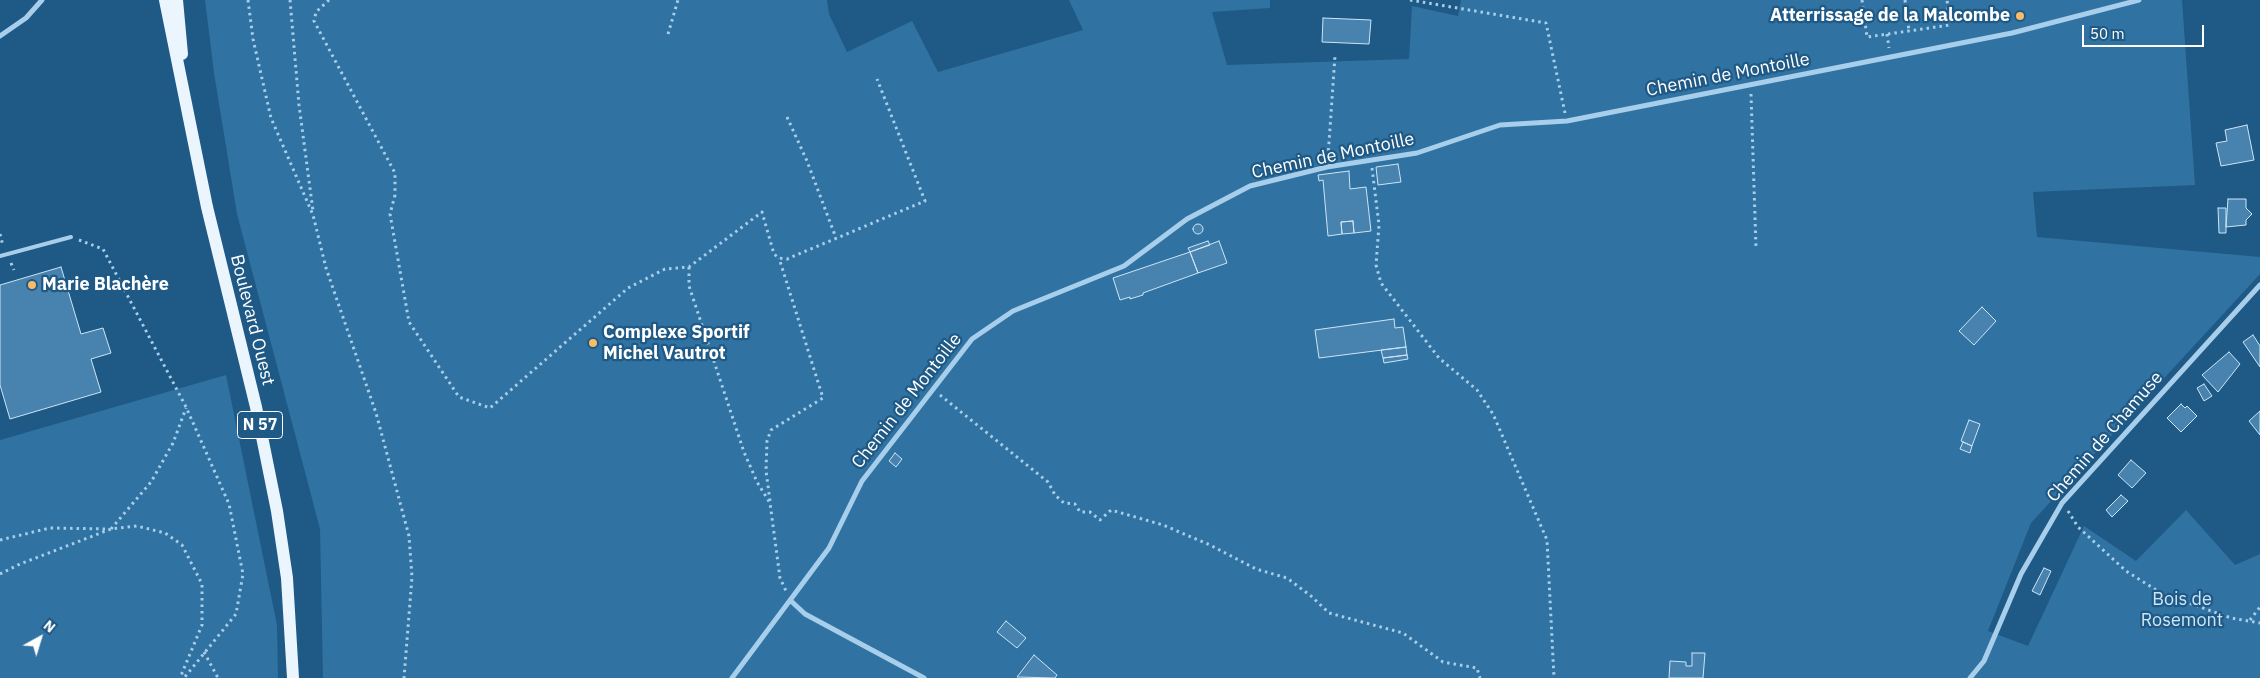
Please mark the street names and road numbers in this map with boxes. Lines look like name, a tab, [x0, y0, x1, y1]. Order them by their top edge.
street label: Chemin de Montoille	[1645, 49, 1811, 101]
street label: Chemin de Montoille	[1250, 128, 1416, 184]
street label: Boulevard Ouest	[225, 252, 279, 388]
street label: Chemin de Montoille	[847, 329, 967, 473]
street label: Chemin de Chamuse	[2042, 367, 2168, 507]
road number: N 57	[238, 412, 282, 438]

